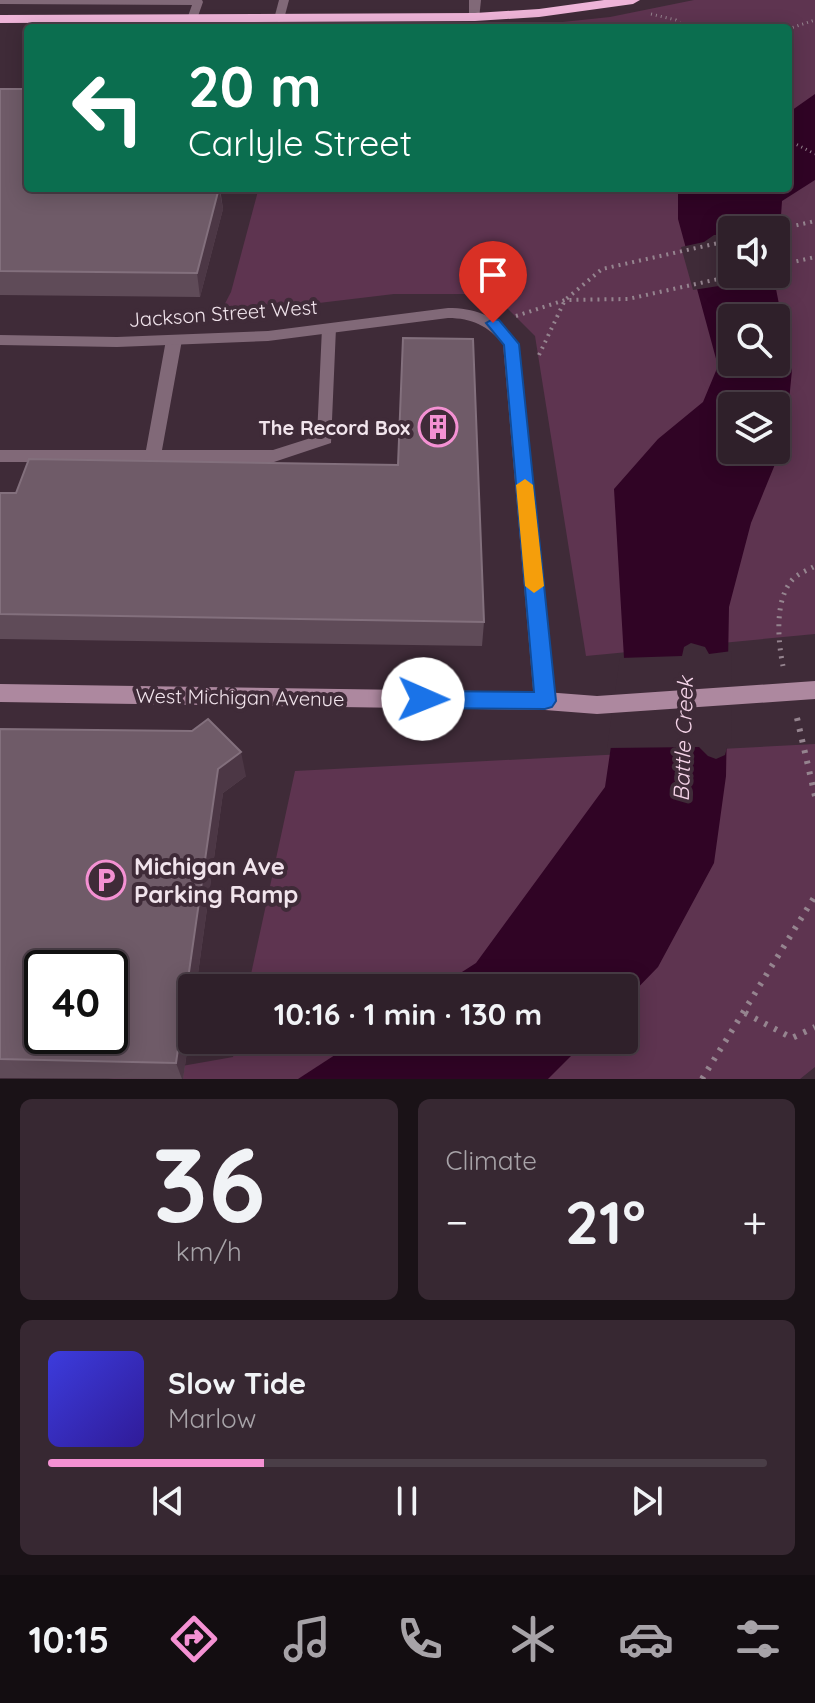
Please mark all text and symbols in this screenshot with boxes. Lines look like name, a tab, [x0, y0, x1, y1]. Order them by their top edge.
text: 20 m	[188, 51, 322, 121]
icon: left	[56, 56, 160, 160]
text: Carlyle Street	[188, 120, 412, 165]
map controls	[718, 216, 790, 464]
button: sound	[718, 216, 790, 288]
pin	[459, 241, 527, 323]
icon: arrive	[471, 253, 515, 297]
street label: Jackson Street West	[128, 294, 319, 332]
button: search	[718, 304, 790, 376]
button: layers	[718, 392, 790, 464]
building icon: The Record Box	[417, 406, 459, 448]
place label: The Record Box	[258, 415, 410, 440]
position arrow	[381, 657, 465, 741]
water label: Battle Creek	[667, 674, 699, 802]
street label: West Michigan Avenue	[135, 683, 345, 711]
place label: Michigan Ave Parking Ramp	[134, 851, 298, 909]
parking icon: Michigan Ave Parking Ramp	[85, 859, 127, 901]
speed limit sign: 40	[24, 950, 128, 1054]
text: 10:16 · 1 min · 130 m	[274, 995, 542, 1033]
text: 36	[152, 1118, 265, 1248]
text: Climate	[446, 1144, 537, 1177]
text: 21°	[565, 1184, 646, 1259]
text: −	[446, 1194, 468, 1249]
text: +	[742, 1194, 767, 1249]
text: km/h	[176, 1235, 242, 1268]
text: Slow Tide	[168, 1364, 306, 1402]
text: Marlow	[168, 1402, 256, 1435]
icon: previous	[146, 1479, 190, 1523]
icon: pause	[385, 1479, 429, 1523]
icon: next	[625, 1479, 669, 1523]
icon: directions	[166, 1611, 222, 1667]
icon: music	[279, 1611, 335, 1667]
icon: phone	[392, 1611, 448, 1667]
icon: climate	[505, 1611, 561, 1667]
icon: car	[618, 1611, 674, 1667]
icon: filters	[730, 1611, 786, 1667]
text: 10:15	[28, 1617, 109, 1662]

